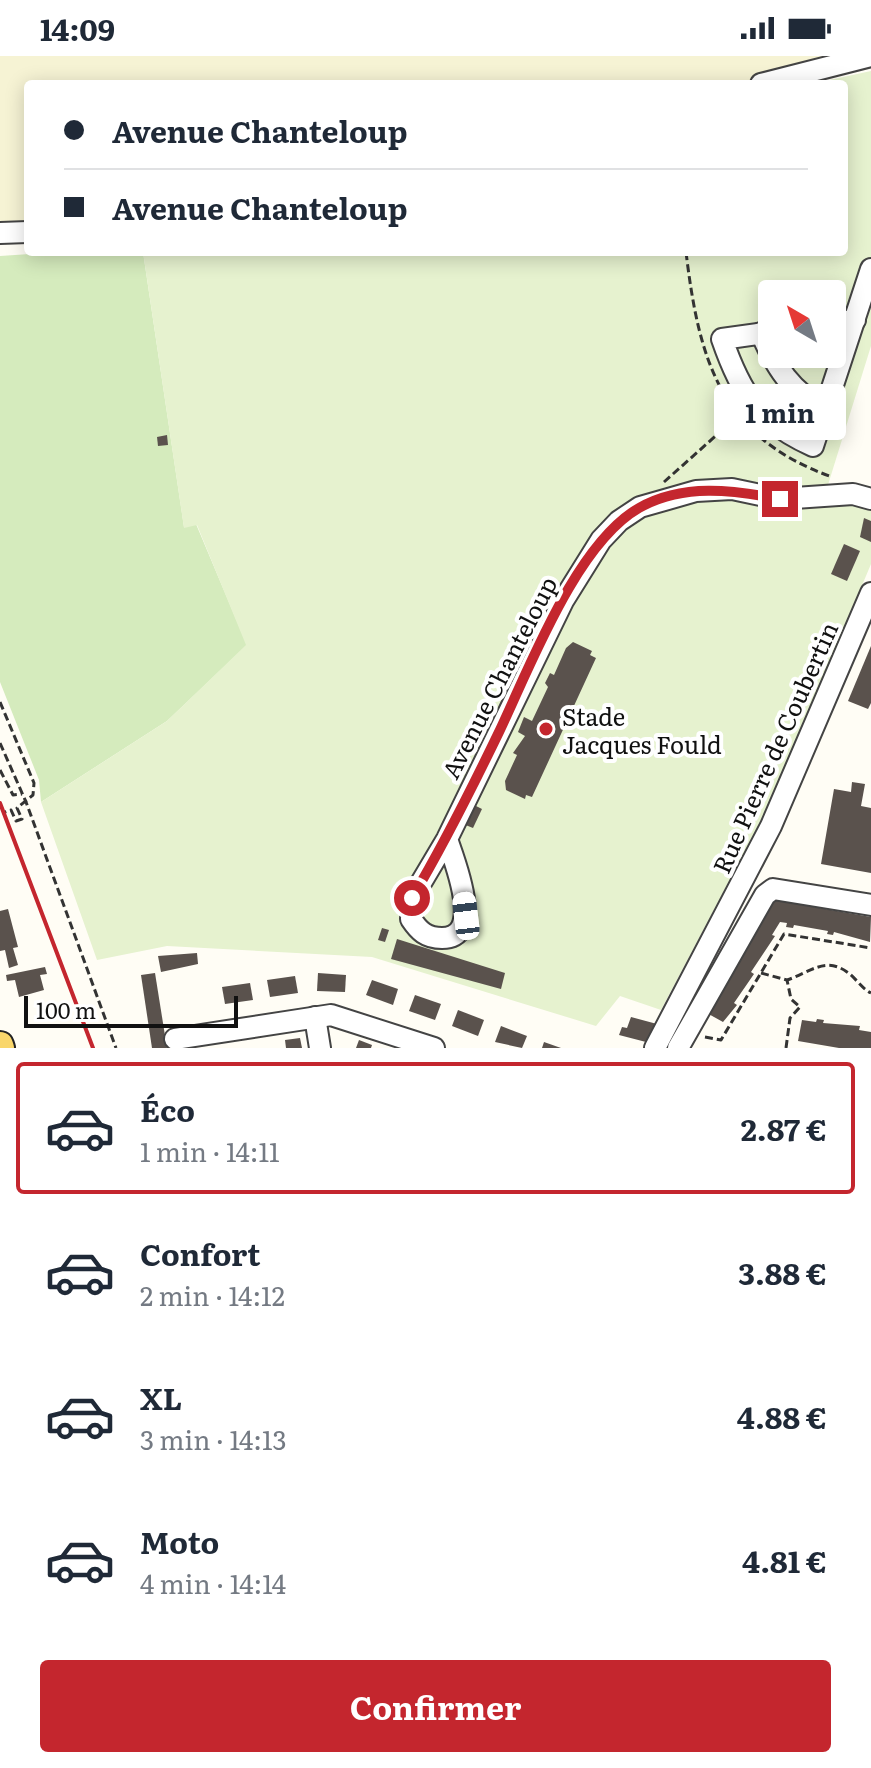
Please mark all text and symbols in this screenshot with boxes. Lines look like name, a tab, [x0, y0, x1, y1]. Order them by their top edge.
text: 14:09	[40, 6, 115, 50]
text: Avenue Chanteloup	[112, 108, 408, 152]
text: Avenue Chanteloup	[112, 185, 408, 229]
north arrow	[758, 280, 846, 368]
map controls	[758, 280, 846, 368]
callout: 1 min	[714, 383, 846, 439]
text: 1 min	[745, 392, 815, 431]
route end	[762, 481, 798, 517]
street label: Avenue Chanteloup	[432, 570, 564, 784]
street label: Rue Pierre de Coubertin	[703, 616, 845, 878]
place label: Stade Jacques Fould	[562, 698, 722, 761]
marker: Stade Jacques Fould	[537, 720, 555, 738]
route start	[394, 880, 430, 916]
car	[451, 891, 481, 941]
scale bar	[24, 992, 238, 1028]
text: 100 m	[36, 993, 96, 1026]
text: Éco	[140, 1087, 195, 1131]
icon: car	[44, 1092, 116, 1164]
text: 2.87 €	[741, 1106, 827, 1150]
text: 1 min · 14:11	[140, 1131, 280, 1170]
text: Confort	[140, 1231, 261, 1275]
icon: car	[44, 1236, 116, 1308]
text: 3.88 €	[738, 1250, 827, 1294]
text: 2 min · 14:12	[140, 1275, 285, 1314]
text: XL	[140, 1375, 182, 1419]
icon: car	[44, 1380, 116, 1452]
text: 4.88 €	[737, 1394, 827, 1438]
text: 3 min · 14:13	[140, 1419, 287, 1458]
text: Moto	[140, 1519, 219, 1563]
icon: car	[44, 1524, 116, 1596]
text: 4.81 €	[742, 1538, 827, 1582]
text: 4 min · 14:14	[140, 1563, 286, 1602]
button: Confirmer	[40, 1660, 831, 1752]

